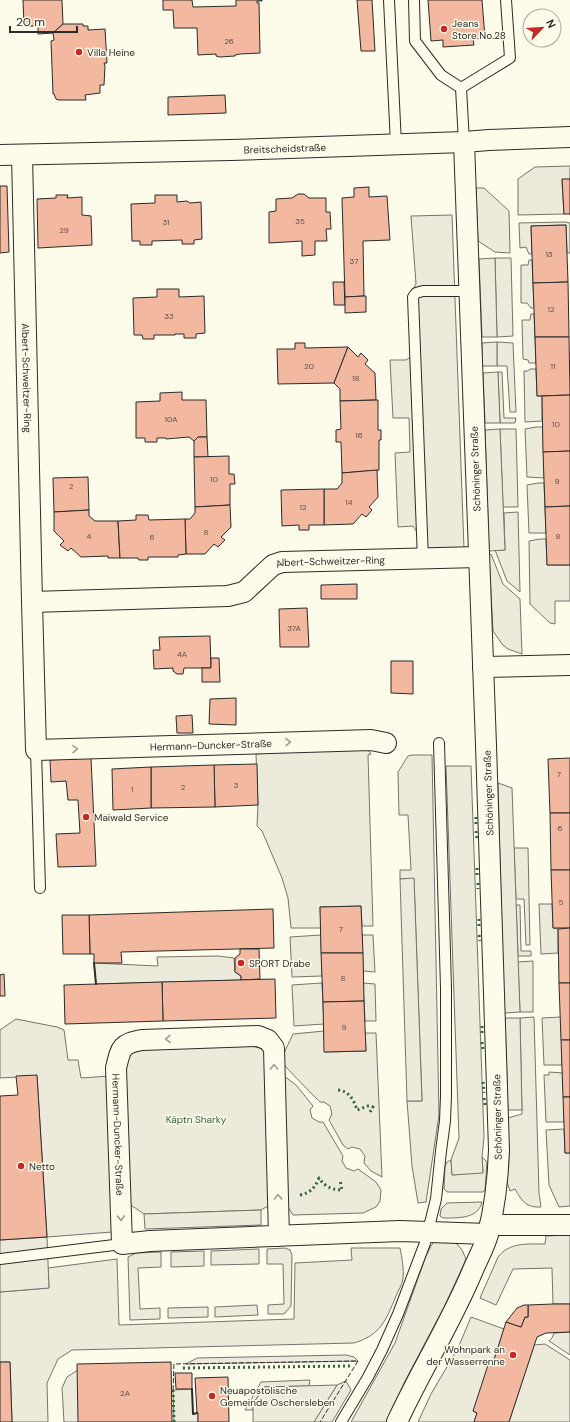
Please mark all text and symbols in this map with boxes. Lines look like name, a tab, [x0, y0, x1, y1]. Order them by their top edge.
scale bar	[10, 8, 77, 34]
north arrow	[522, 8, 562, 48]
text: 20 m	[16, 14, 45, 30]
place label: Jeans Store No.28	[452, 17, 506, 42]
text: N	[543, 17, 559, 30]
marker: Jeans Store No.28	[439, 24, 449, 34]
house number: 26	[224, 36, 234, 46]
place label: Villa Heine	[87, 46, 135, 59]
marker: Villa Heine	[74, 47, 84, 57]
street label: Breitscheidstraße	[243, 141, 327, 157]
house number: 35	[295, 216, 305, 226]
house number: 31	[162, 217, 170, 227]
house number: 29	[59, 225, 69, 235]
house number: 13	[545, 249, 553, 259]
house number: 37	[350, 256, 358, 266]
house number: 12	[547, 304, 555, 314]
house number: 33	[164, 311, 174, 321]
street label: Albert-Schweitzer-Ring	[19, 323, 34, 433]
house number: 20	[304, 361, 315, 371]
house number: 11	[551, 361, 556, 371]
house number: 18	[352, 373, 360, 383]
house number: 10A	[165, 414, 178, 424]
house number: 10	[552, 419, 561, 429]
street label: Schöninger Straße	[468, 426, 483, 512]
house number: 16	[355, 430, 363, 440]
house number: 10	[210, 474, 219, 484]
house number: 9	[554, 476, 560, 486]
house number: 2	[69, 481, 74, 491]
house number: 14	[345, 497, 353, 507]
house number: 12	[299, 502, 307, 512]
house number: 8	[204, 527, 209, 537]
house number: 4	[87, 531, 92, 541]
house number: 8	[556, 531, 561, 541]
house number: 6	[149, 532, 155, 542]
street label: Albert-Schweitzer-Ring	[274, 553, 386, 571]
house number: 37A	[287, 623, 301, 633]
house number: 4A	[177, 649, 188, 659]
street label: Hermann-Duncker-Straße	[150, 737, 272, 754]
one-way arrow	[285, 738, 291, 747]
one-way arrow	[72, 745, 78, 753]
street label: Schöninger Straße	[481, 750, 496, 836]
house number: 7	[557, 769, 561, 779]
house number: 3	[234, 780, 239, 790]
house number: 2	[181, 782, 186, 792]
house number: 1	[131, 784, 133, 794]
place label: Maiwald Service	[94, 811, 169, 824]
marker: Maiwald Service	[81, 812, 91, 822]
house number: 6	[557, 823, 563, 833]
house number: 5	[559, 897, 564, 907]
house number: 7	[339, 924, 343, 934]
place label: SPORT Drabe	[249, 957, 311, 970]
marker: SPORT Drabe	[236, 958, 246, 968]
house number: 8	[341, 973, 346, 983]
house number: 9	[341, 1022, 347, 1032]
one-way arrow	[165, 1034, 171, 1043]
one-way arrow	[270, 1064, 278, 1070]
street label: Hermann-Duncker-Straße	[109, 1073, 126, 1196]
street label: Schöninger Straße	[490, 1074, 505, 1160]
park label: Käptn Sharky	[166, 1113, 227, 1126]
place label: Netto	[29, 1160, 55, 1173]
marker: Netto	[16, 1161, 26, 1171]
one-way arrow	[274, 1194, 282, 1200]
one-way arrow	[117, 1215, 125, 1221]
place label: Wohnpark an der Wasserrenne	[426, 1343, 505, 1368]
marker: Wohnpark an der Wasserrenne	[508, 1350, 518, 1360]
place label: Neuapostolische Gemeinde Oschersleben	[220, 1384, 335, 1409]
house number: 2A	[120, 1388, 131, 1398]
marker: Neuapostolische Gemeinde Oschersleben	[207, 1391, 217, 1401]

